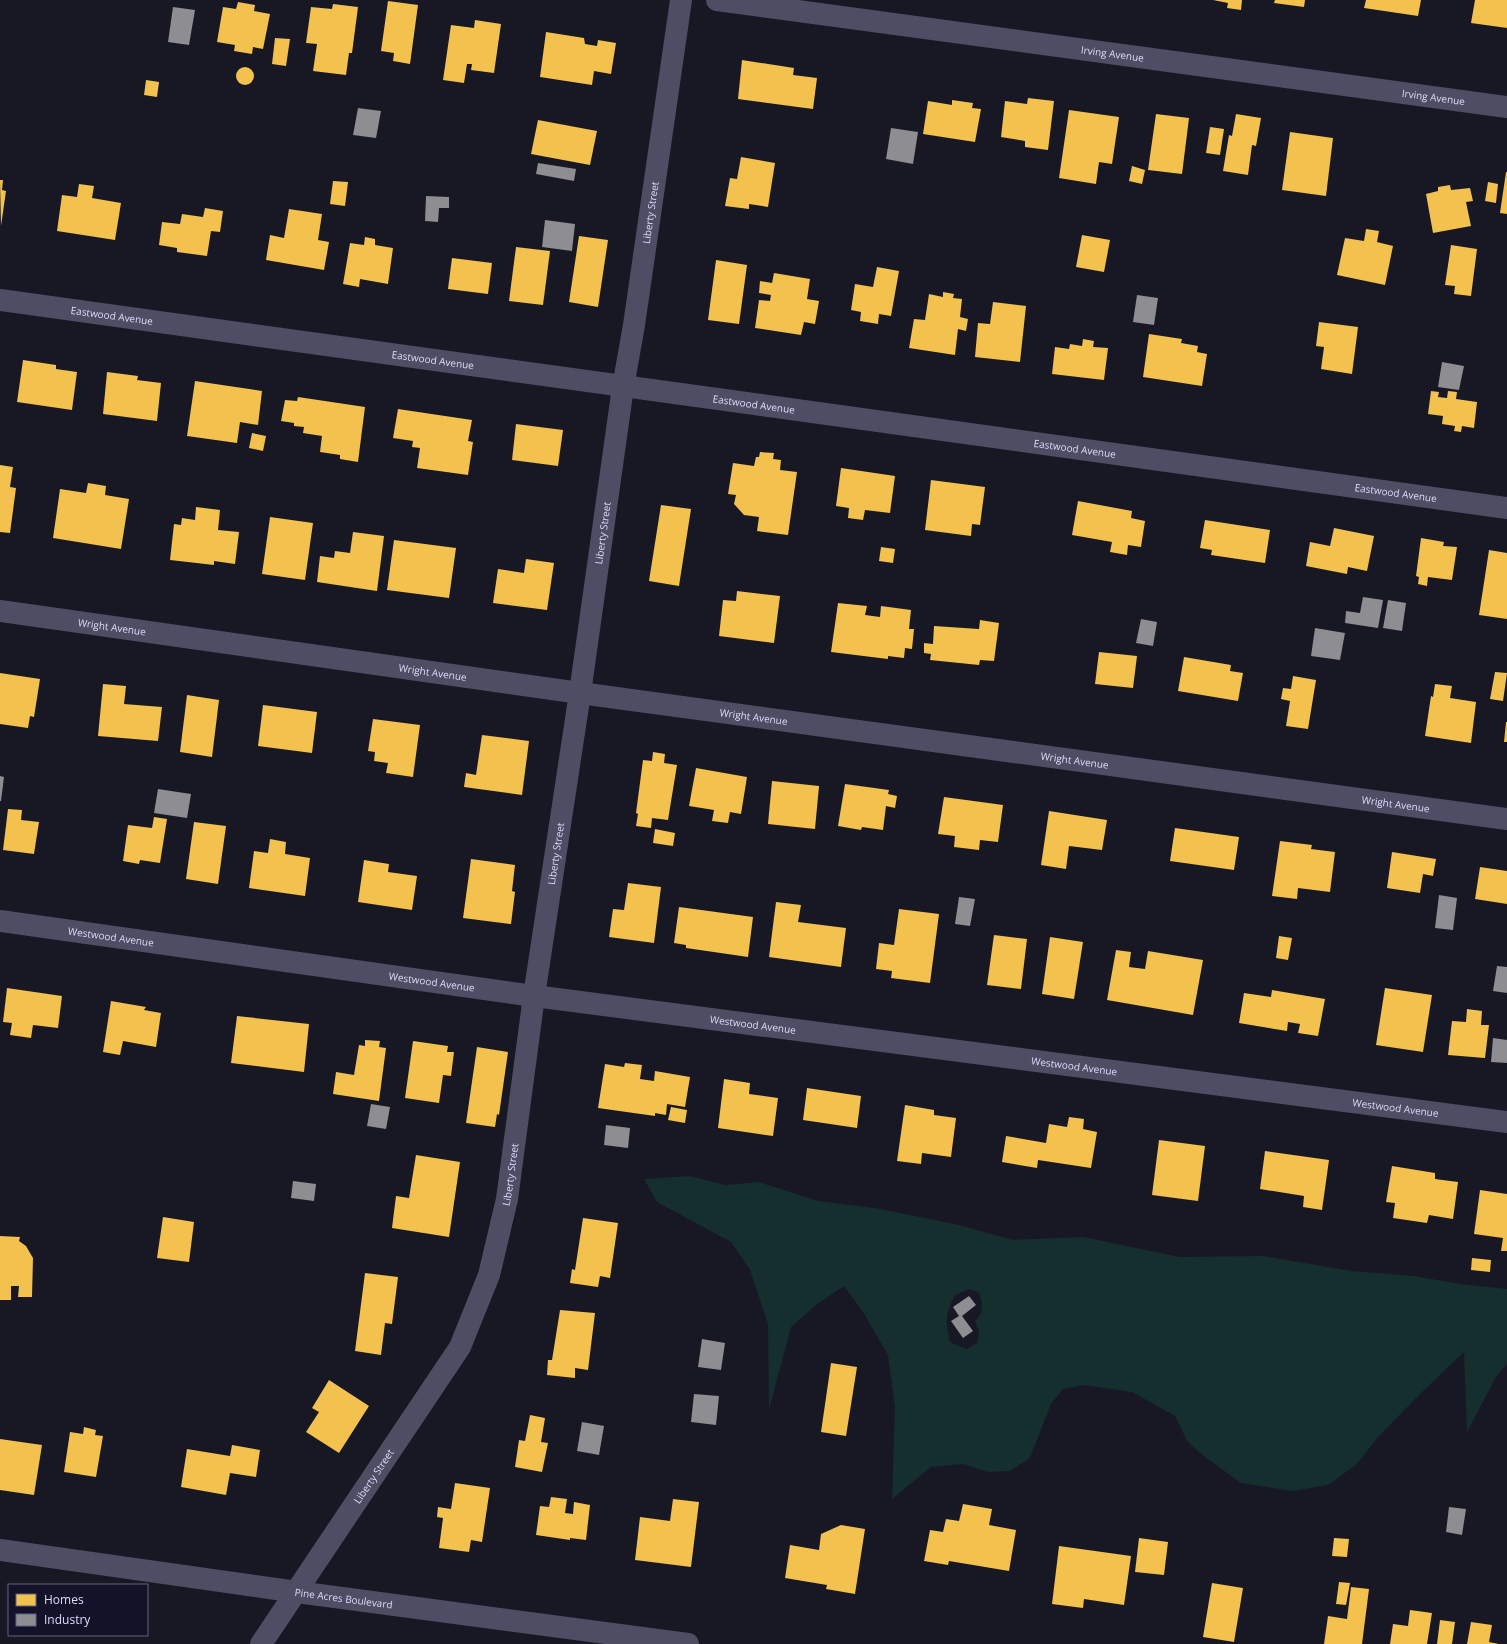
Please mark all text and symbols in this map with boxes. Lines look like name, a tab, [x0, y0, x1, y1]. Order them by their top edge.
street label: Irving Avenue	[1080, 42, 1145, 65]
street label: Irving Avenue	[1401, 86, 1466, 108]
street label: Liberty Street	[639, 180, 662, 245]
street label: Eastwood Avenue	[70, 303, 154, 328]
street label: Eastwood Avenue	[391, 347, 475, 372]
street label: Eastwood Avenue	[712, 391, 796, 417]
street label: Eastwood Avenue	[1033, 436, 1117, 461]
street label: Eastwood Avenue	[1354, 480, 1438, 505]
street label: Liberty Street	[591, 501, 614, 565]
street label: Wright Avenue	[77, 615, 147, 639]
street label: Wright Avenue	[398, 660, 468, 684]
street label: Wright Avenue	[719, 705, 789, 728]
street label: Wright Avenue	[1040, 749, 1110, 772]
street label: Wright Avenue	[1361, 792, 1431, 815]
street label: Liberty Street	[544, 821, 567, 886]
street label: Westwood Avenue	[67, 924, 155, 950]
street label: Westwood Avenue	[388, 969, 476, 995]
street label: Westwood Avenue	[709, 1012, 797, 1037]
street label: Westwood Avenue	[1030, 1053, 1118, 1079]
street label: Westwood Avenue	[1352, 1095, 1440, 1120]
street label: Liberty Street	[499, 1142, 521, 1207]
street label: Liberty Street	[350, 1446, 397, 1506]
legend	[8, 1584, 148, 1636]
street label: Pine Acres Boulevard	[294, 1585, 393, 1612]
text: Homes	[44, 1591, 84, 1608]
text: Industry	[44, 1611, 91, 1628]

